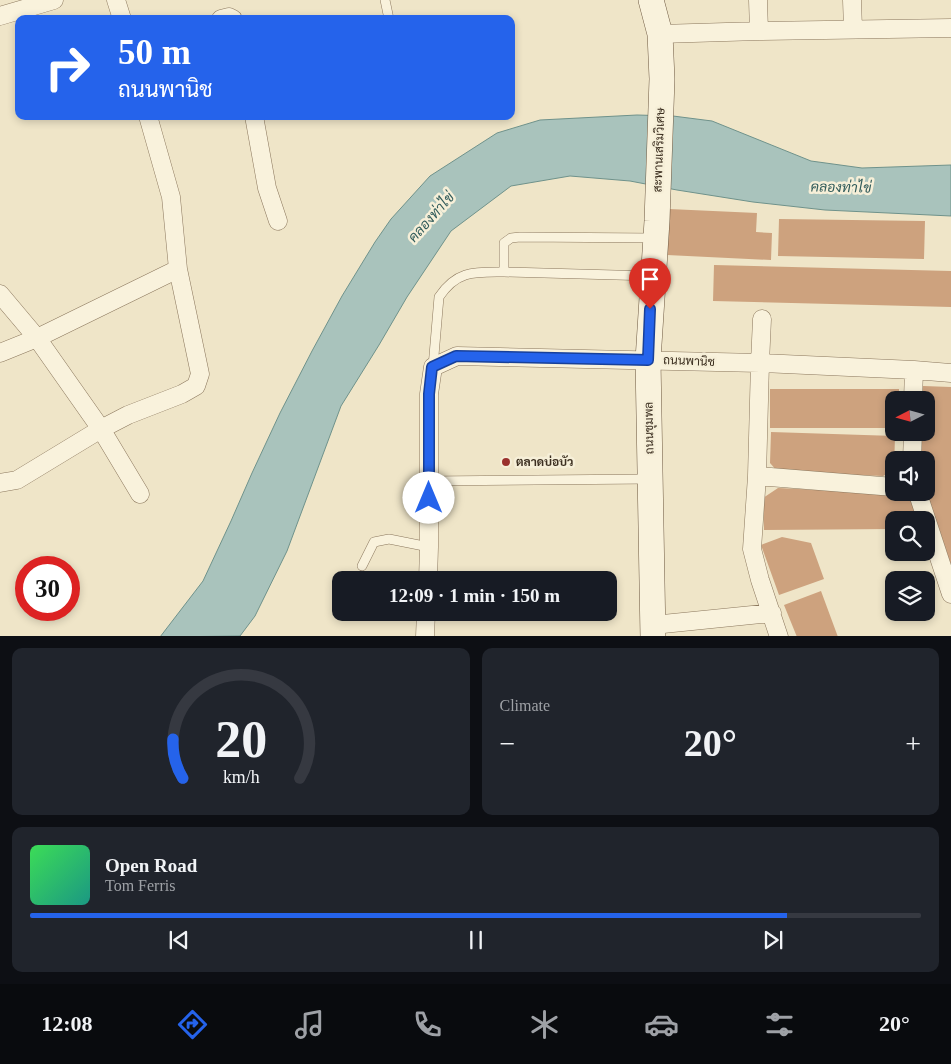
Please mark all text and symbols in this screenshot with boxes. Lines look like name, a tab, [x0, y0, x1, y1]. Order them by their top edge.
text: 50 m	[118, 33, 191, 72]
icon: right	[35, 35, 100, 100]
text: ถนนพานิช	[118, 77, 213, 102]
street label: สะพานเสริมวิเศษ	[651, 107, 668, 192]
water label: คลองท่าไข่	[810, 178, 873, 196]
water label: คลองท่าไข่	[405, 188, 458, 245]
pin	[629, 258, 671, 309]
icon: arrive	[636, 265, 664, 293]
street label: ถนนพานิช	[663, 353, 715, 369]
north arrow	[885, 391, 935, 441]
map controls	[885, 391, 935, 621]
street label: ถนนชุมพล	[642, 402, 658, 454]
button: sound	[885, 451, 935, 501]
place label: ตลาดบ่อบัว	[516, 455, 573, 469]
marker: ตลาดบ่อบัว	[500, 456, 512, 468]
position arrow	[402, 471, 454, 523]
button: search	[885, 511, 935, 561]
speed limit sign: 30	[15, 556, 80, 621]
button: layers	[885, 571, 935, 621]
text: 12:09 · 1 min · 150 m	[389, 585, 560, 606]
text: Climate	[500, 697, 550, 714]
text: 20	[215, 711, 267, 768]
text: 20°	[684, 722, 737, 764]
text: −	[500, 728, 515, 759]
text: +	[905, 728, 921, 759]
text: km/h	[222, 767, 259, 787]
text: Open Road	[105, 855, 197, 876]
text: Tom Ferris	[105, 877, 175, 894]
icon: previous	[165, 926, 193, 954]
icon: pause	[462, 926, 490, 954]
icon: next	[759, 926, 787, 954]
icon: directions	[175, 1007, 210, 1042]
icon: music	[292, 1007, 327, 1042]
icon: phone	[410, 1007, 445, 1042]
icon: climate	[527, 1007, 562, 1042]
icon: car	[644, 1007, 679, 1042]
icon: filters	[762, 1007, 797, 1042]
text: 12:08	[41, 1011, 93, 1036]
text: 20°	[879, 1011, 910, 1036]

